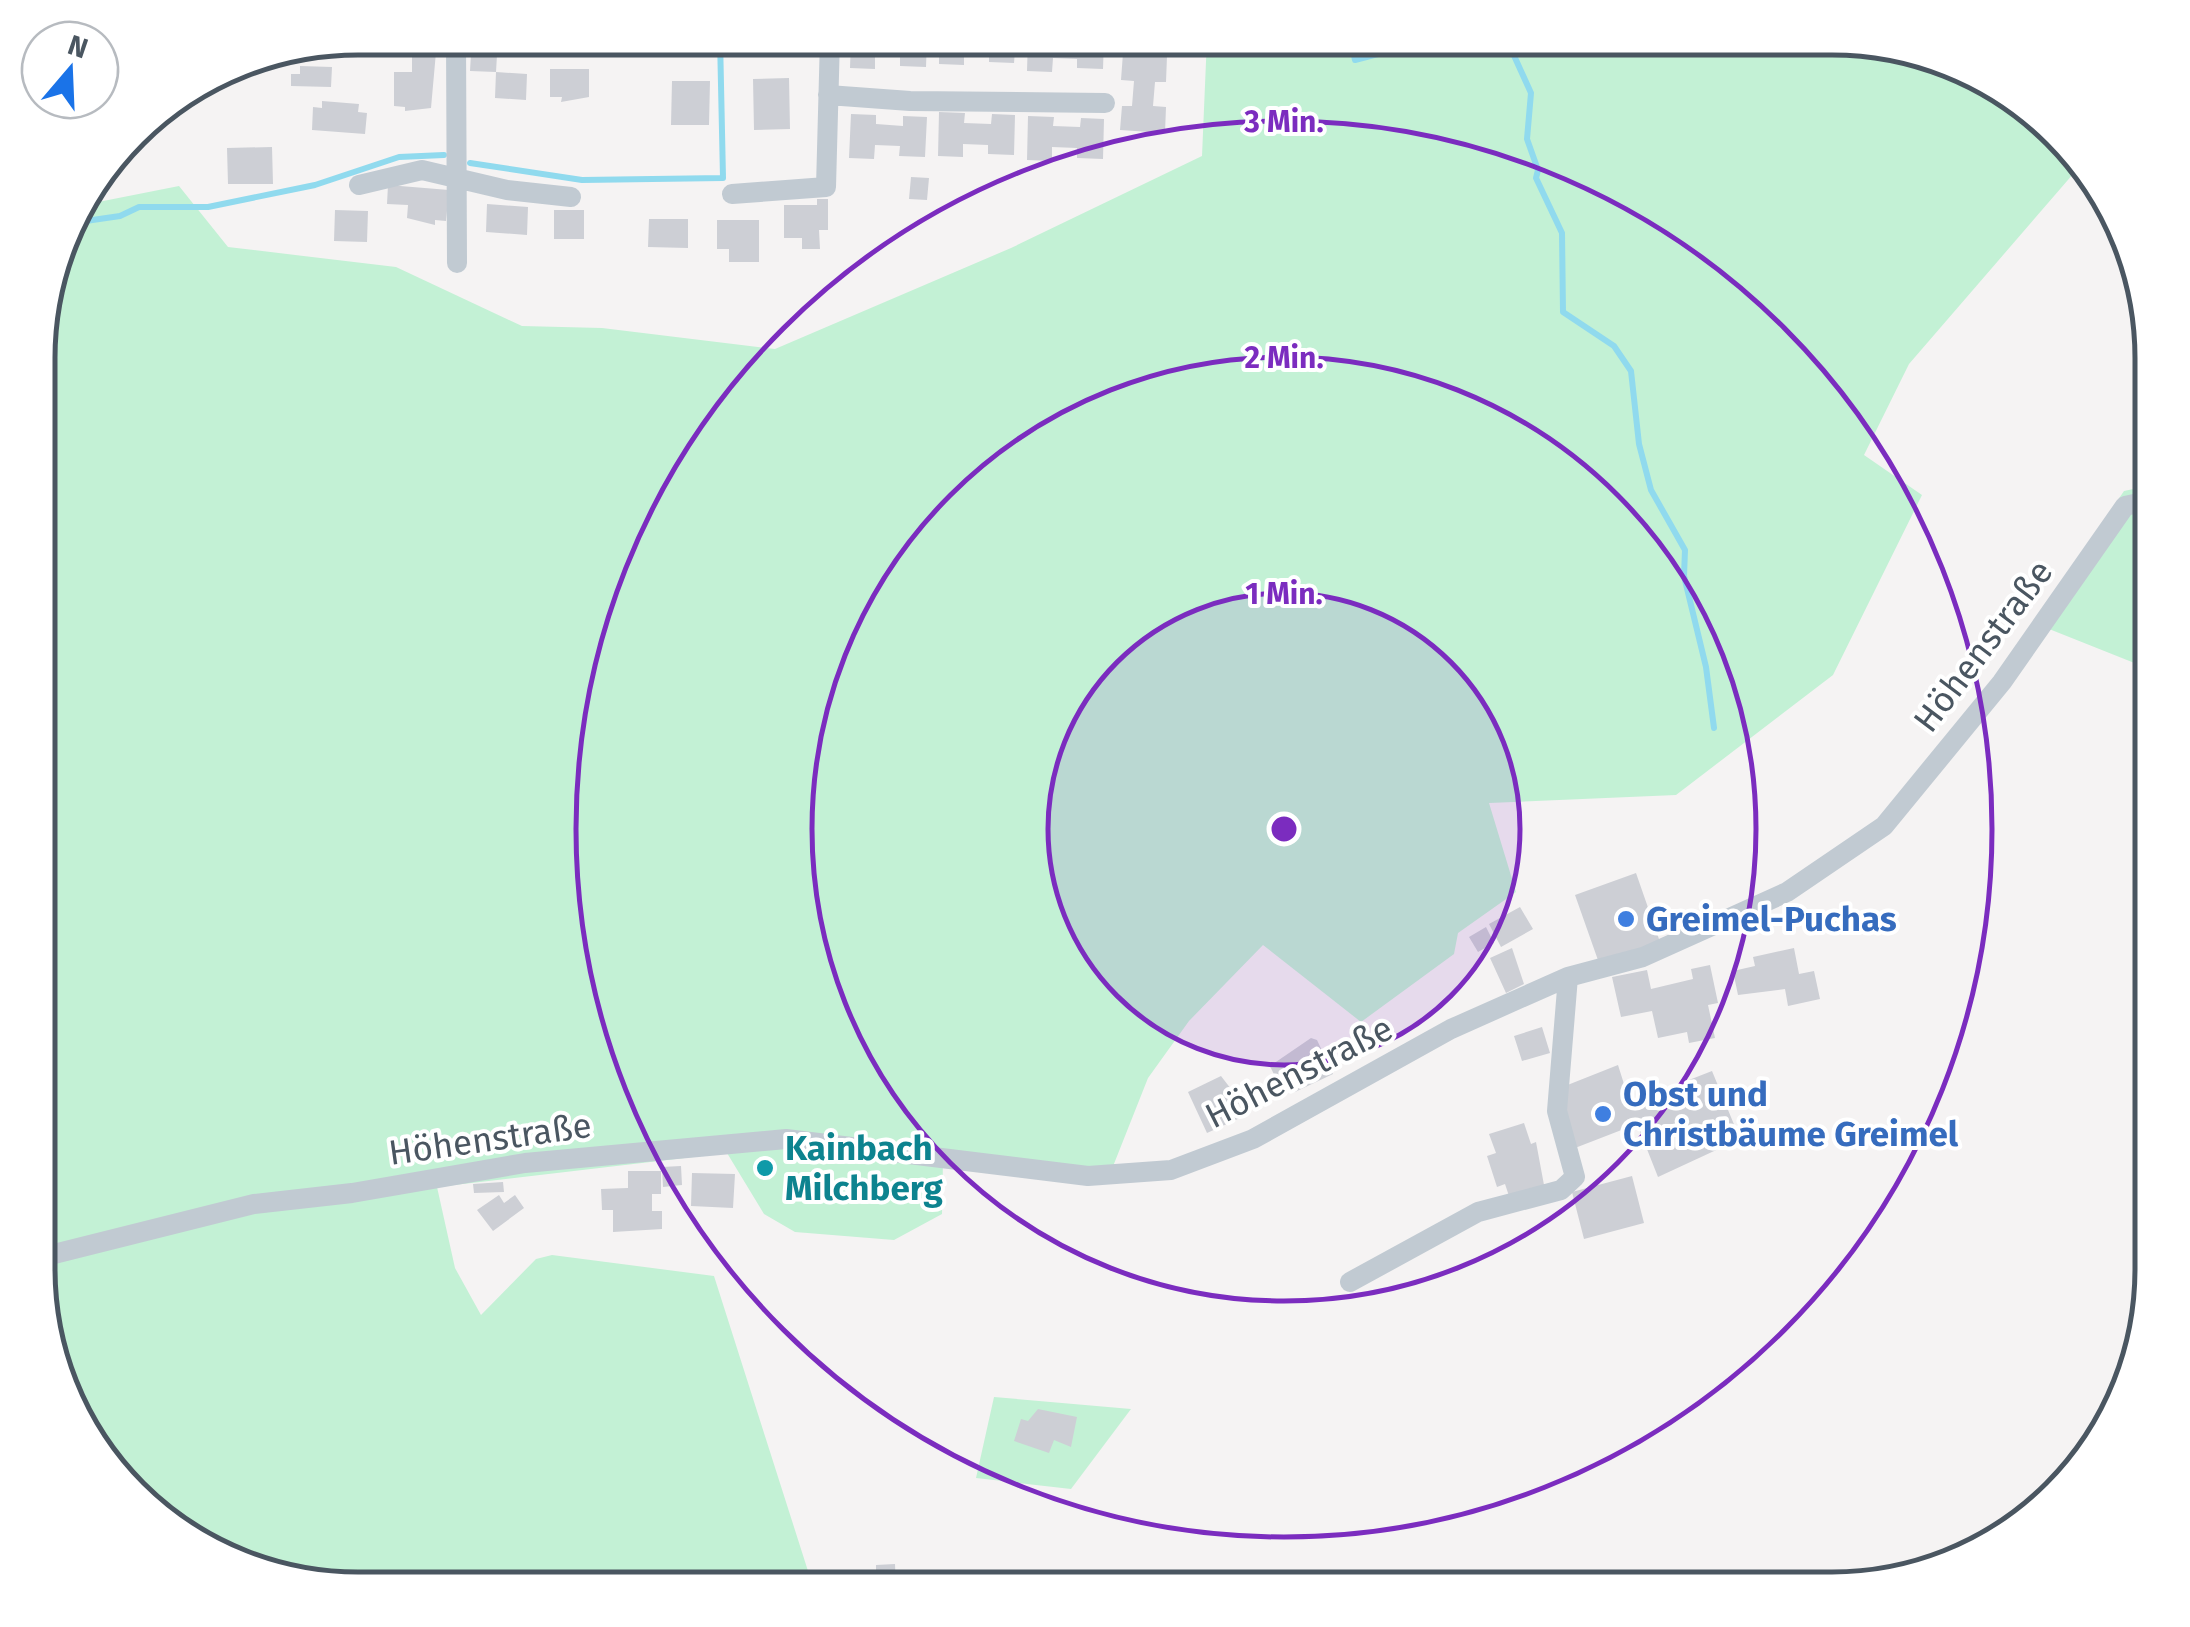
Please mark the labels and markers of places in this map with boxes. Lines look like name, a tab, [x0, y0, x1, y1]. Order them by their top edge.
centre of rings	[1266, 811, 1302, 847]
place label: Greimel-Puchas	[1646, 898, 1897, 940]
marker: Greimel-Puchas	[1615, 908, 1637, 930]
place label: Obst und Christbäume Greimel	[1623, 1073, 1959, 1155]
marker: Obst und Christbäume Greimel	[1592, 1103, 1614, 1125]
place label: Kainbach Milchberg	[785, 1127, 943, 1209]
marker: Kainbach Milchberg	[754, 1157, 776, 1179]

